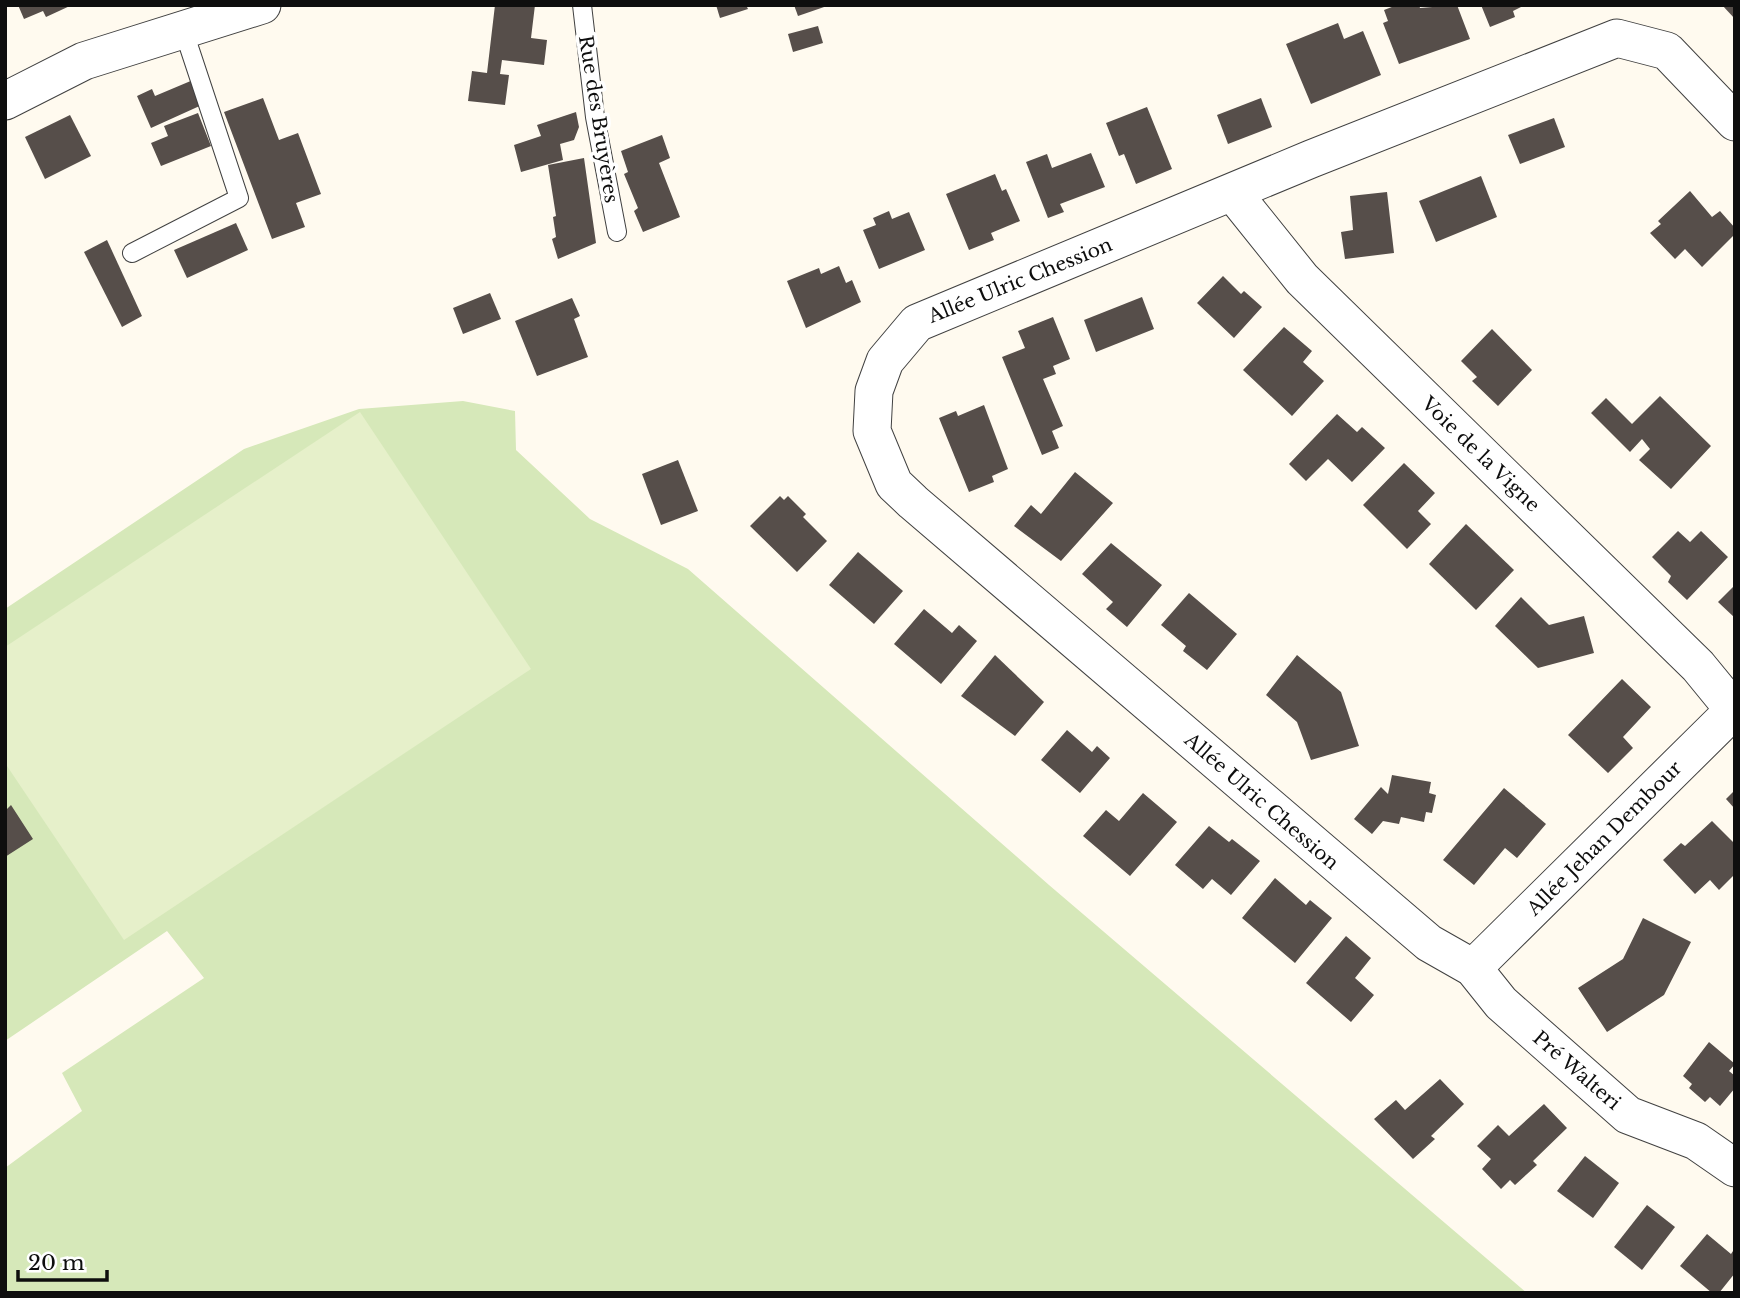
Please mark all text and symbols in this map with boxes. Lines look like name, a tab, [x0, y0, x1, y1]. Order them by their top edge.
street label: Rue des Bruyères	[574, 34, 623, 204]
street label: Allée Ulric Chession	[924, 233, 1116, 328]
street label: Voie de la Vigne	[1416, 391, 1545, 517]
street label: Allée Ulric Chession	[1179, 728, 1343, 874]
street label: Allée Jehan Dembour	[1522, 756, 1686, 921]
street label: Pré Walteri	[1528, 1026, 1626, 1115]
scale bar	[18, 1238, 107, 1282]
text: 20 m	[28, 1250, 85, 1276]

